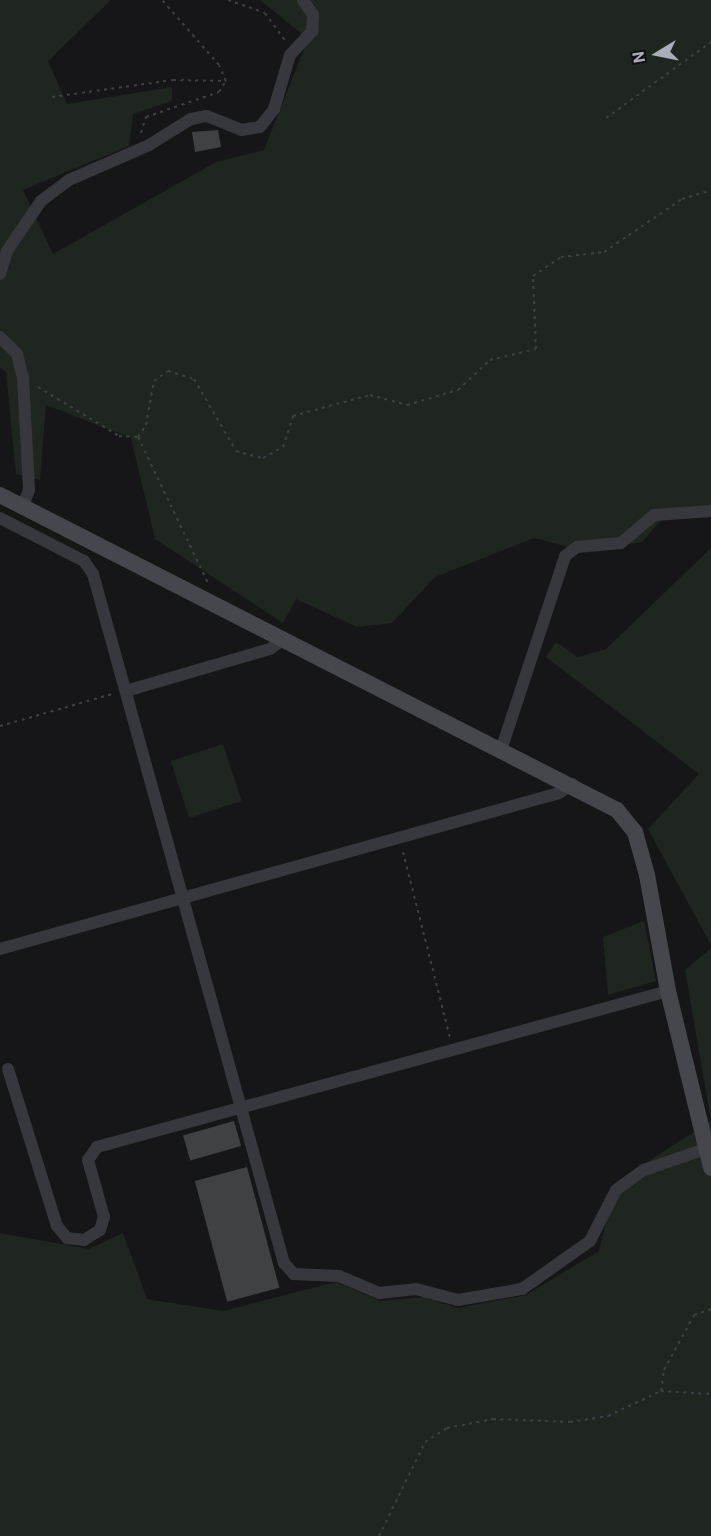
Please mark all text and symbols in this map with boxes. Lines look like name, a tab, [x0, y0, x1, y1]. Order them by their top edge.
north arrow	[627, 24, 687, 84]
text: N	[628, 50, 649, 64]

